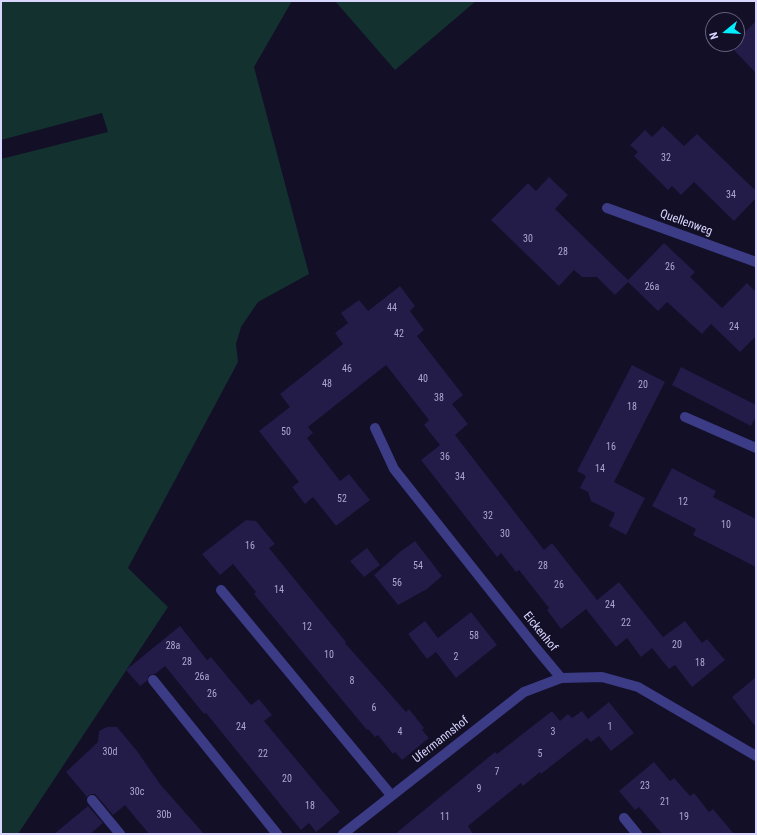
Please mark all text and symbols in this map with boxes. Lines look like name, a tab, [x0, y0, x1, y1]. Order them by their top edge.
north arrow	[705, 12, 745, 52]
text: N	[707, 30, 721, 41]
house number: 32	[661, 152, 671, 164]
house number: 34	[726, 189, 736, 201]
street label: Quellenweg	[658, 207, 714, 239]
house number: 30	[523, 233, 533, 245]
house number: 28	[558, 246, 568, 258]
house number: 26	[665, 261, 675, 273]
house number: 26a	[645, 281, 659, 293]
house number: 44	[387, 302, 397, 314]
house number: 24	[729, 321, 739, 333]
house number: 42	[394, 328, 404, 340]
house number: 46	[342, 363, 352, 375]
house number: 40	[418, 373, 428, 385]
house number: 48	[322, 378, 332, 390]
house number: 20	[638, 379, 648, 391]
house number: 38	[434, 392, 444, 404]
house number: 18	[627, 401, 637, 413]
house number: 50	[281, 426, 291, 438]
house number: 16	[606, 441, 616, 453]
house number: 36	[440, 451, 450, 463]
house number: 14	[595, 463, 605, 475]
house number: 34	[455, 471, 465, 483]
house number: 52	[337, 493, 347, 505]
house number: 12	[678, 496, 688, 508]
house number: 32	[483, 510, 493, 522]
house number: 10	[721, 519, 731, 531]
house number: 30	[500, 528, 510, 540]
house number: 16	[245, 540, 255, 552]
house number: 54	[413, 560, 423, 572]
house number: 28	[538, 560, 548, 572]
house number: 56	[392, 577, 402, 589]
house number: 26	[554, 579, 564, 591]
house number: 14	[274, 584, 284, 596]
house number: 24	[605, 599, 615, 611]
street label: Eickenhof	[520, 609, 560, 655]
house number: 22	[621, 617, 631, 629]
house number: 12	[302, 621, 312, 633]
house number: 58	[469, 630, 479, 642]
house number: 20	[672, 639, 682, 651]
house number: 28a	[166, 640, 180, 652]
house number: 10	[324, 649, 334, 661]
house number: 2	[454, 651, 458, 663]
house number: 28	[182, 656, 192, 668]
house number: 18	[695, 657, 705, 669]
house number: 26a	[195, 671, 209, 683]
house number: 8	[350, 675, 354, 687]
house number: 26	[207, 688, 217, 700]
house number: 6	[372, 702, 376, 714]
street label: Ufermannshof	[410, 714, 472, 766]
house number: 24	[236, 721, 246, 733]
house number: 1	[608, 721, 612, 733]
house number: 4	[398, 726, 402, 738]
house number: 3	[551, 726, 555, 738]
house number: 30d	[103, 746, 117, 758]
house number: 22	[258, 748, 268, 760]
house number: 5	[538, 748, 542, 760]
house number: 7	[495, 766, 499, 778]
house number: 20	[282, 773, 292, 785]
house number: 23	[640, 780, 650, 792]
house number: 9	[477, 783, 481, 795]
house number: 30c	[130, 786, 144, 798]
house number: 21	[660, 796, 670, 808]
house number: 18	[305, 800, 315, 812]
house number: 30b	[157, 809, 171, 821]
house number: 11	[440, 811, 450, 823]
house number: 19	[679, 811, 689, 823]

